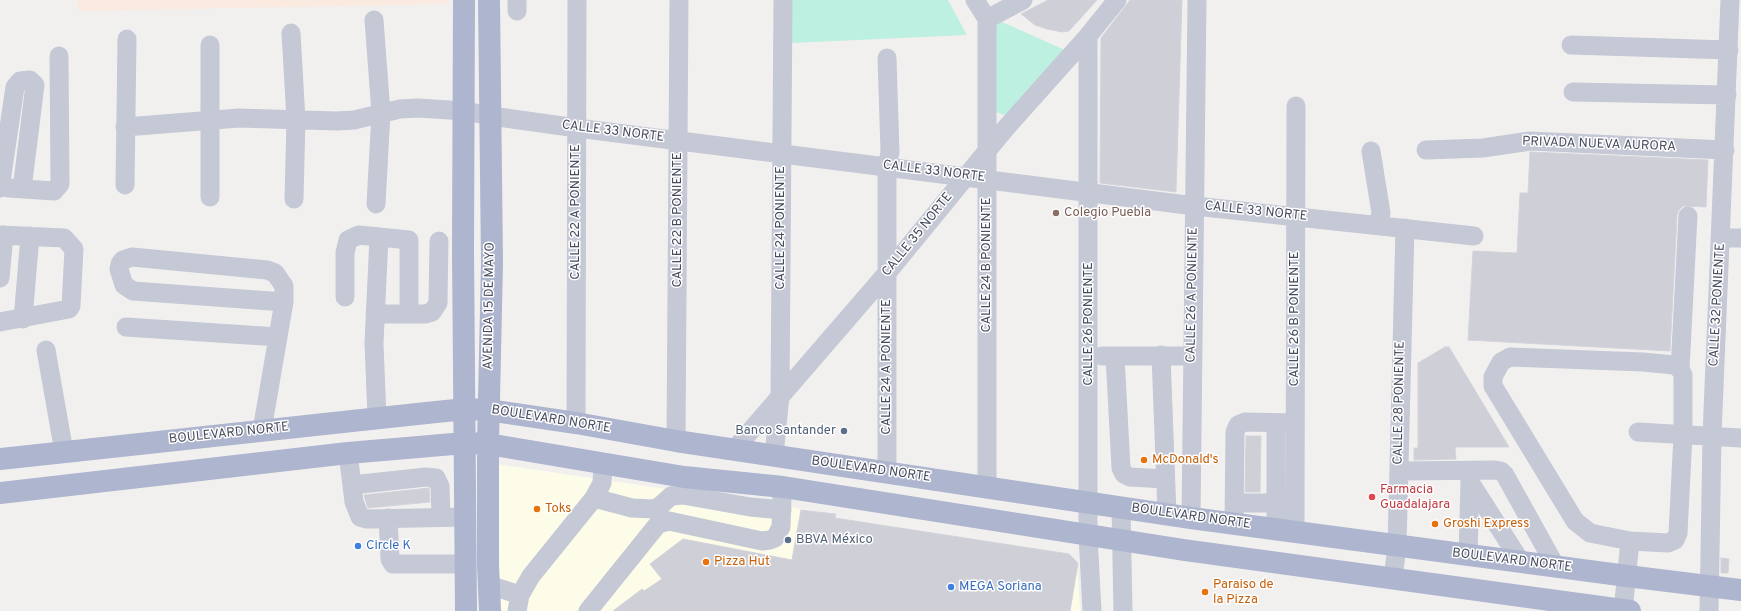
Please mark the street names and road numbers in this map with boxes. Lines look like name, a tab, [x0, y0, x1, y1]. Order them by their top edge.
street label: CALLE 33 NORTE	[561, 118, 665, 146]
street label: PRIVADA NUEVA AURORA	[1522, 135, 1676, 155]
street label: CALLE 22 A PONIENTE	[568, 144, 584, 280]
street label: CALLE 22 B PONIENTE	[670, 152, 686, 288]
street label: CALLE 33 NORTE	[882, 158, 986, 186]
street label: CALLE 24 PONIENTE	[773, 166, 789, 290]
street label: CALLE 35 NORTE	[879, 190, 957, 280]
street label: CALLE 24 B PONIENTE	[979, 197, 995, 333]
street label: CALLE 33 NORTE	[1204, 199, 1308, 225]
street label: CALLE 26 A PONIENTE	[1184, 227, 1202, 363]
street label: AVENIDA 15 DE MAYO	[481, 242, 499, 370]
street label: CALLE 32 PONIENTE	[1707, 243, 1729, 367]
street label: CALLE 26 B PONIENTE	[1287, 251, 1303, 387]
street label: CALLE 26 PONIENTE	[1081, 262, 1097, 386]
street label: CALLE 24 A PONIENTE	[879, 299, 895, 435]
street label: CALLE 28 PONIENTE	[1391, 341, 1409, 465]
street label: BOULEVARD NORTE	[490, 403, 612, 437]
street label: BOULEVARD NORTE	[168, 420, 290, 448]
street label: BOULEVARD NORTE	[810, 454, 932, 486]
street label: BOULEVARD NORTE	[1130, 501, 1252, 533]
street label: BOULEVARD NORTE	[1451, 546, 1573, 576]

